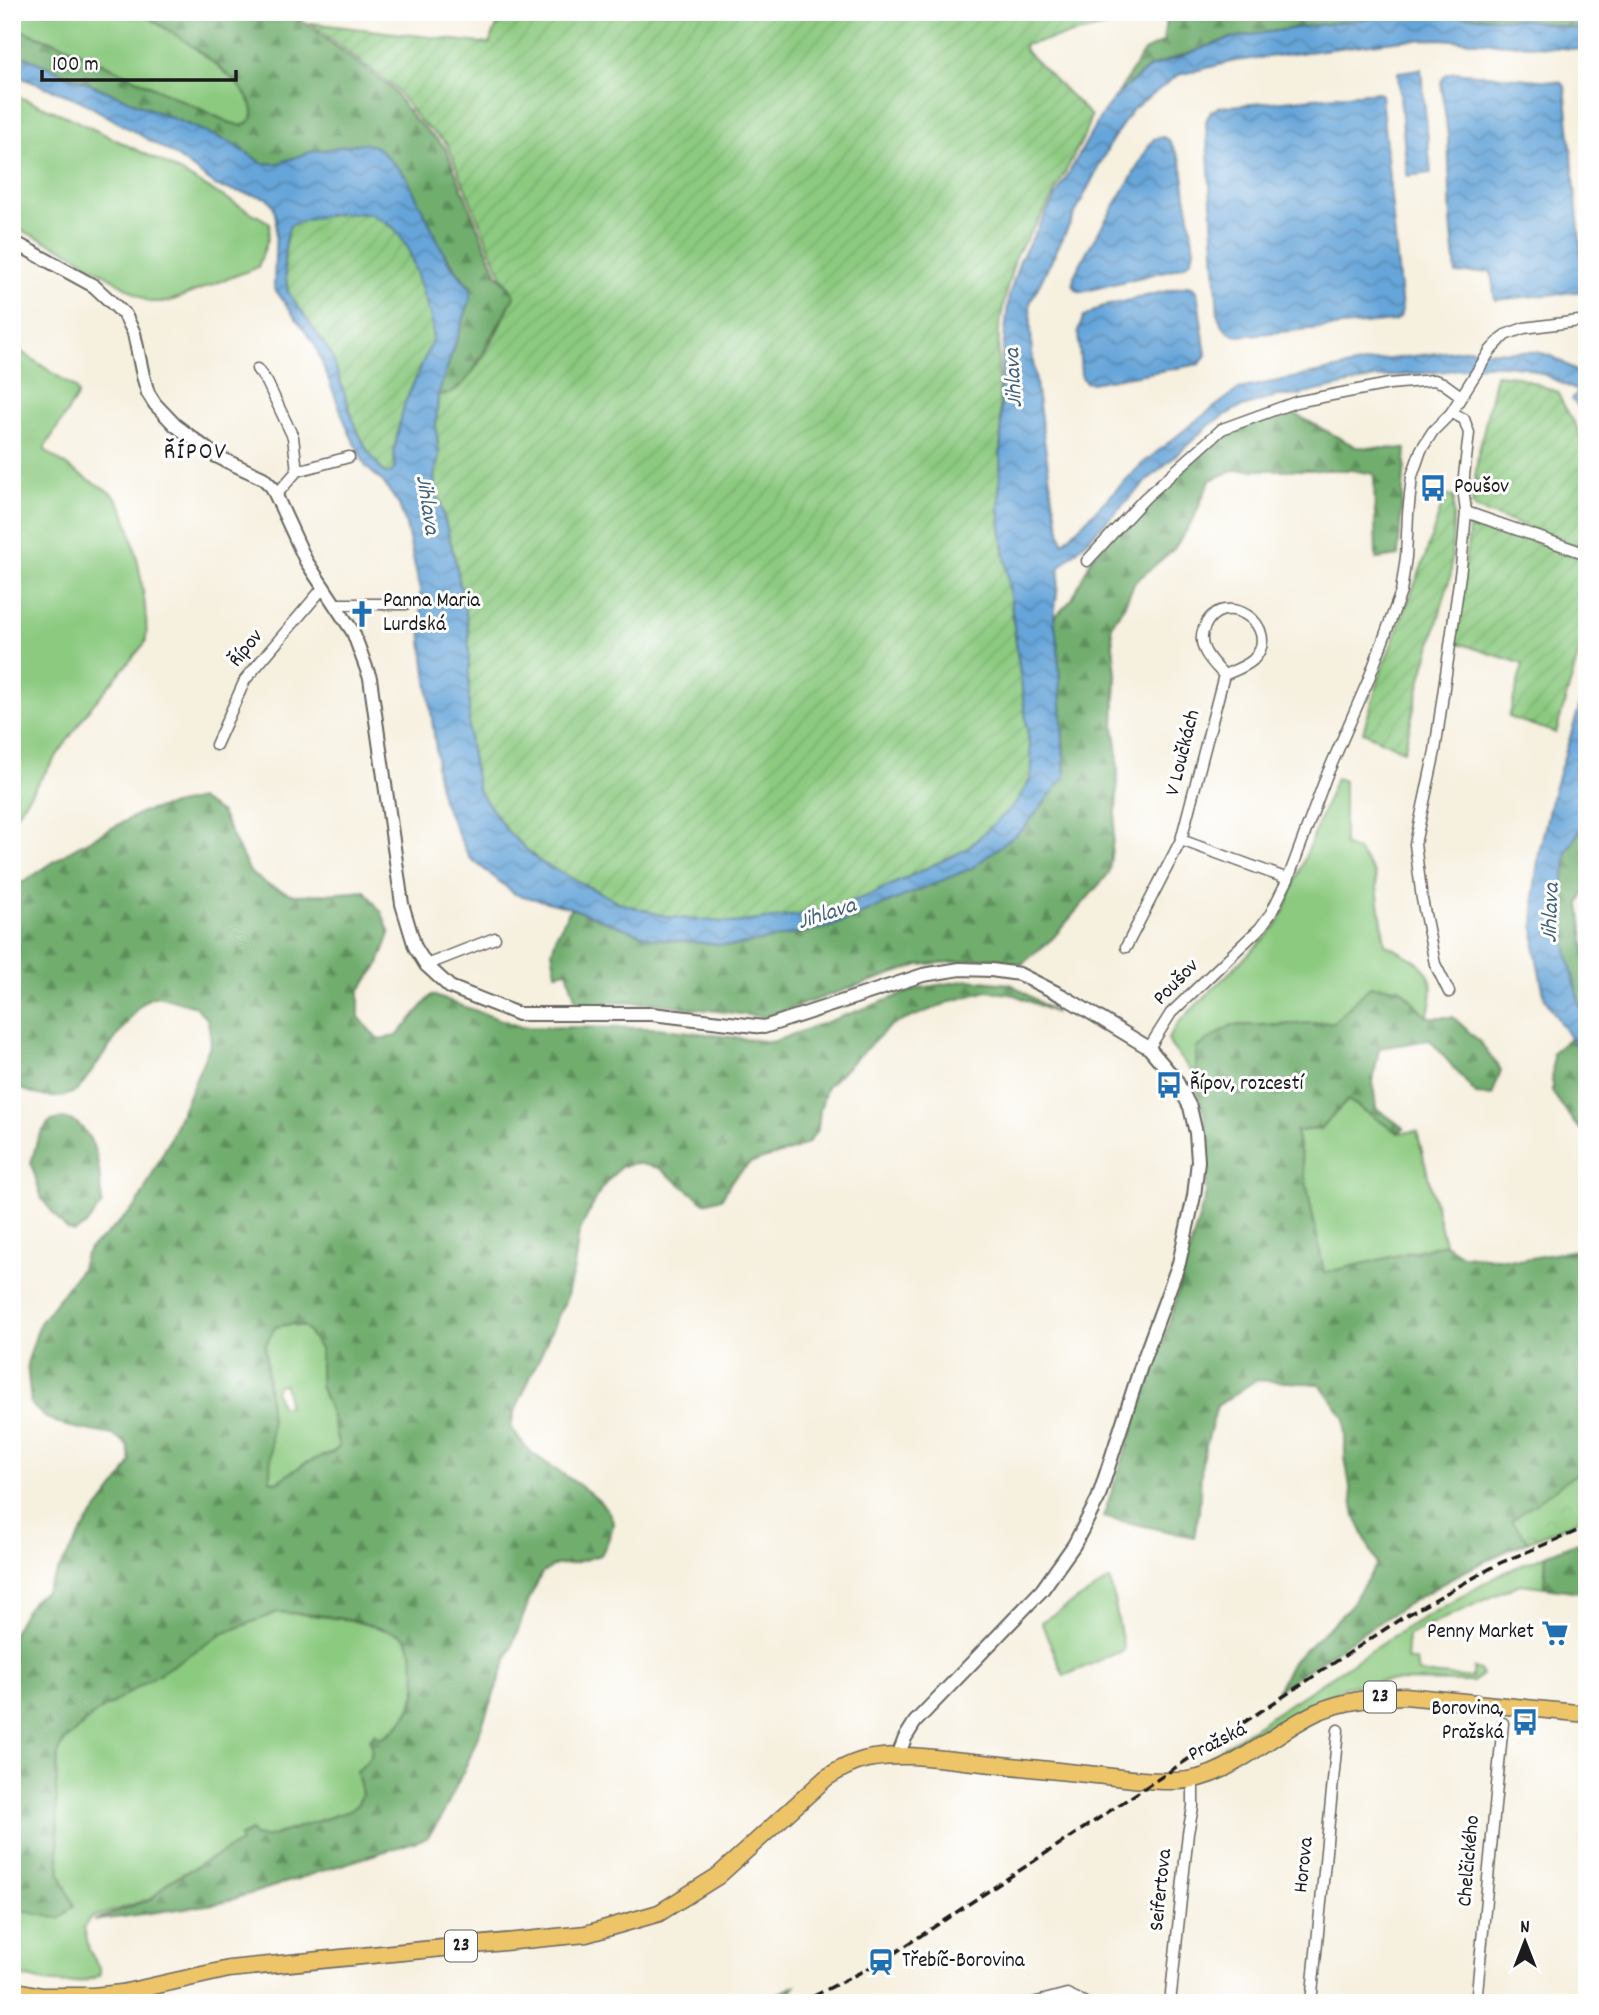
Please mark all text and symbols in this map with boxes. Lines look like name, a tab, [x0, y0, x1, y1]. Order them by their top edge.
scale bar	[42, 38, 236, 82]
text: 100 m	[52, 51, 99, 81]
water label: Jihlava	[997, 346, 1033, 409]
district label: ŘÍPOV	[164, 436, 228, 470]
water label: Jihlava	[405, 473, 447, 538]
bus stop icon: Poušov	[1418, 473, 1448, 503]
place label: Poušov	[1454, 473, 1509, 503]
place label: Panna Maria Lurdská	[383, 587, 481, 641]
church icon: Panna Maria Lurdská	[347, 599, 377, 629]
street label: Řípov	[222, 623, 272, 674]
street label: V Loučkách	[1159, 707, 1209, 799]
water label: Jihlava	[1534, 881, 1570, 943]
water label: Jihlava	[793, 890, 862, 940]
street label: Poušov	[1147, 953, 1207, 1013]
bus stop icon: Řípov, rozcestí	[1154, 1070, 1184, 1100]
place label: Řípov, rozcestí	[1190, 1070, 1305, 1100]
place label: Penny Market	[1427, 1618, 1534, 1648]
supermarket icon: Penny Market	[1540, 1618, 1570, 1648]
road number: 23	[1364, 1681, 1396, 1712]
place label: Borovina, Pražská	[1431, 1695, 1505, 1749]
bus stop icon: Borovina, Pražská	[1510, 1707, 1540, 1737]
street label: Pražská	[1183, 1715, 1253, 1771]
street label: Chelčického	[1451, 1814, 1489, 1908]
street label: Horova	[1287, 1835, 1323, 1894]
street label: Seifertova	[1143, 1846, 1181, 1933]
north arrow	[1490, 1906, 1560, 1976]
text: N	[1520, 1915, 1530, 1942]
road number: 23	[445, 1930, 477, 1962]
station icon: Třebíč-Borovina	[866, 1947, 896, 1977]
place label: Třebíč-Borovina	[902, 1947, 1026, 1977]

